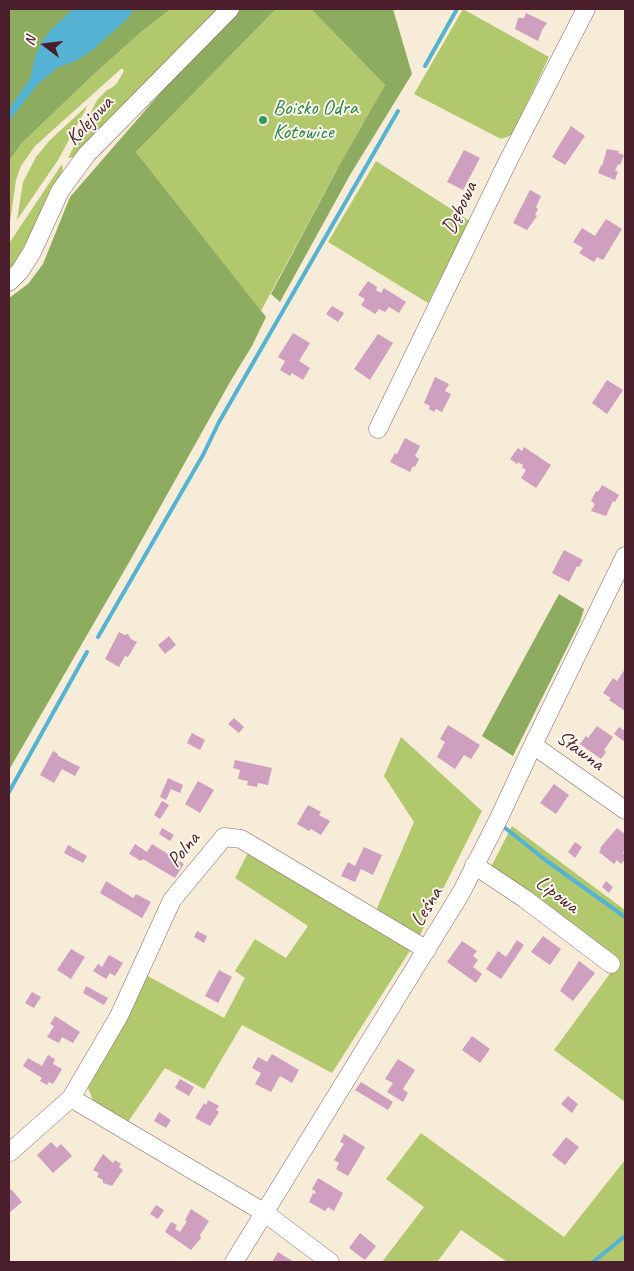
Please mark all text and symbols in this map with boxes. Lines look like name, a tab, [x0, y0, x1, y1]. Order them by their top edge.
north arrow	[20, 20, 70, 70]
text: N	[21, 35, 39, 47]
street label: Kolejowa	[61, 91, 119, 151]
place label: Boisko Odra Kotowice	[273, 95, 358, 145]
marker: Boisko Odra Kotowice	[257, 114, 269, 126]
street label: Dębowa	[437, 178, 483, 238]
street label: Sławna	[551, 725, 609, 777]
street label: Polna	[162, 827, 206, 873]
street label: Lipowa	[530, 871, 584, 919]
street label: Leśna	[405, 883, 449, 931]

